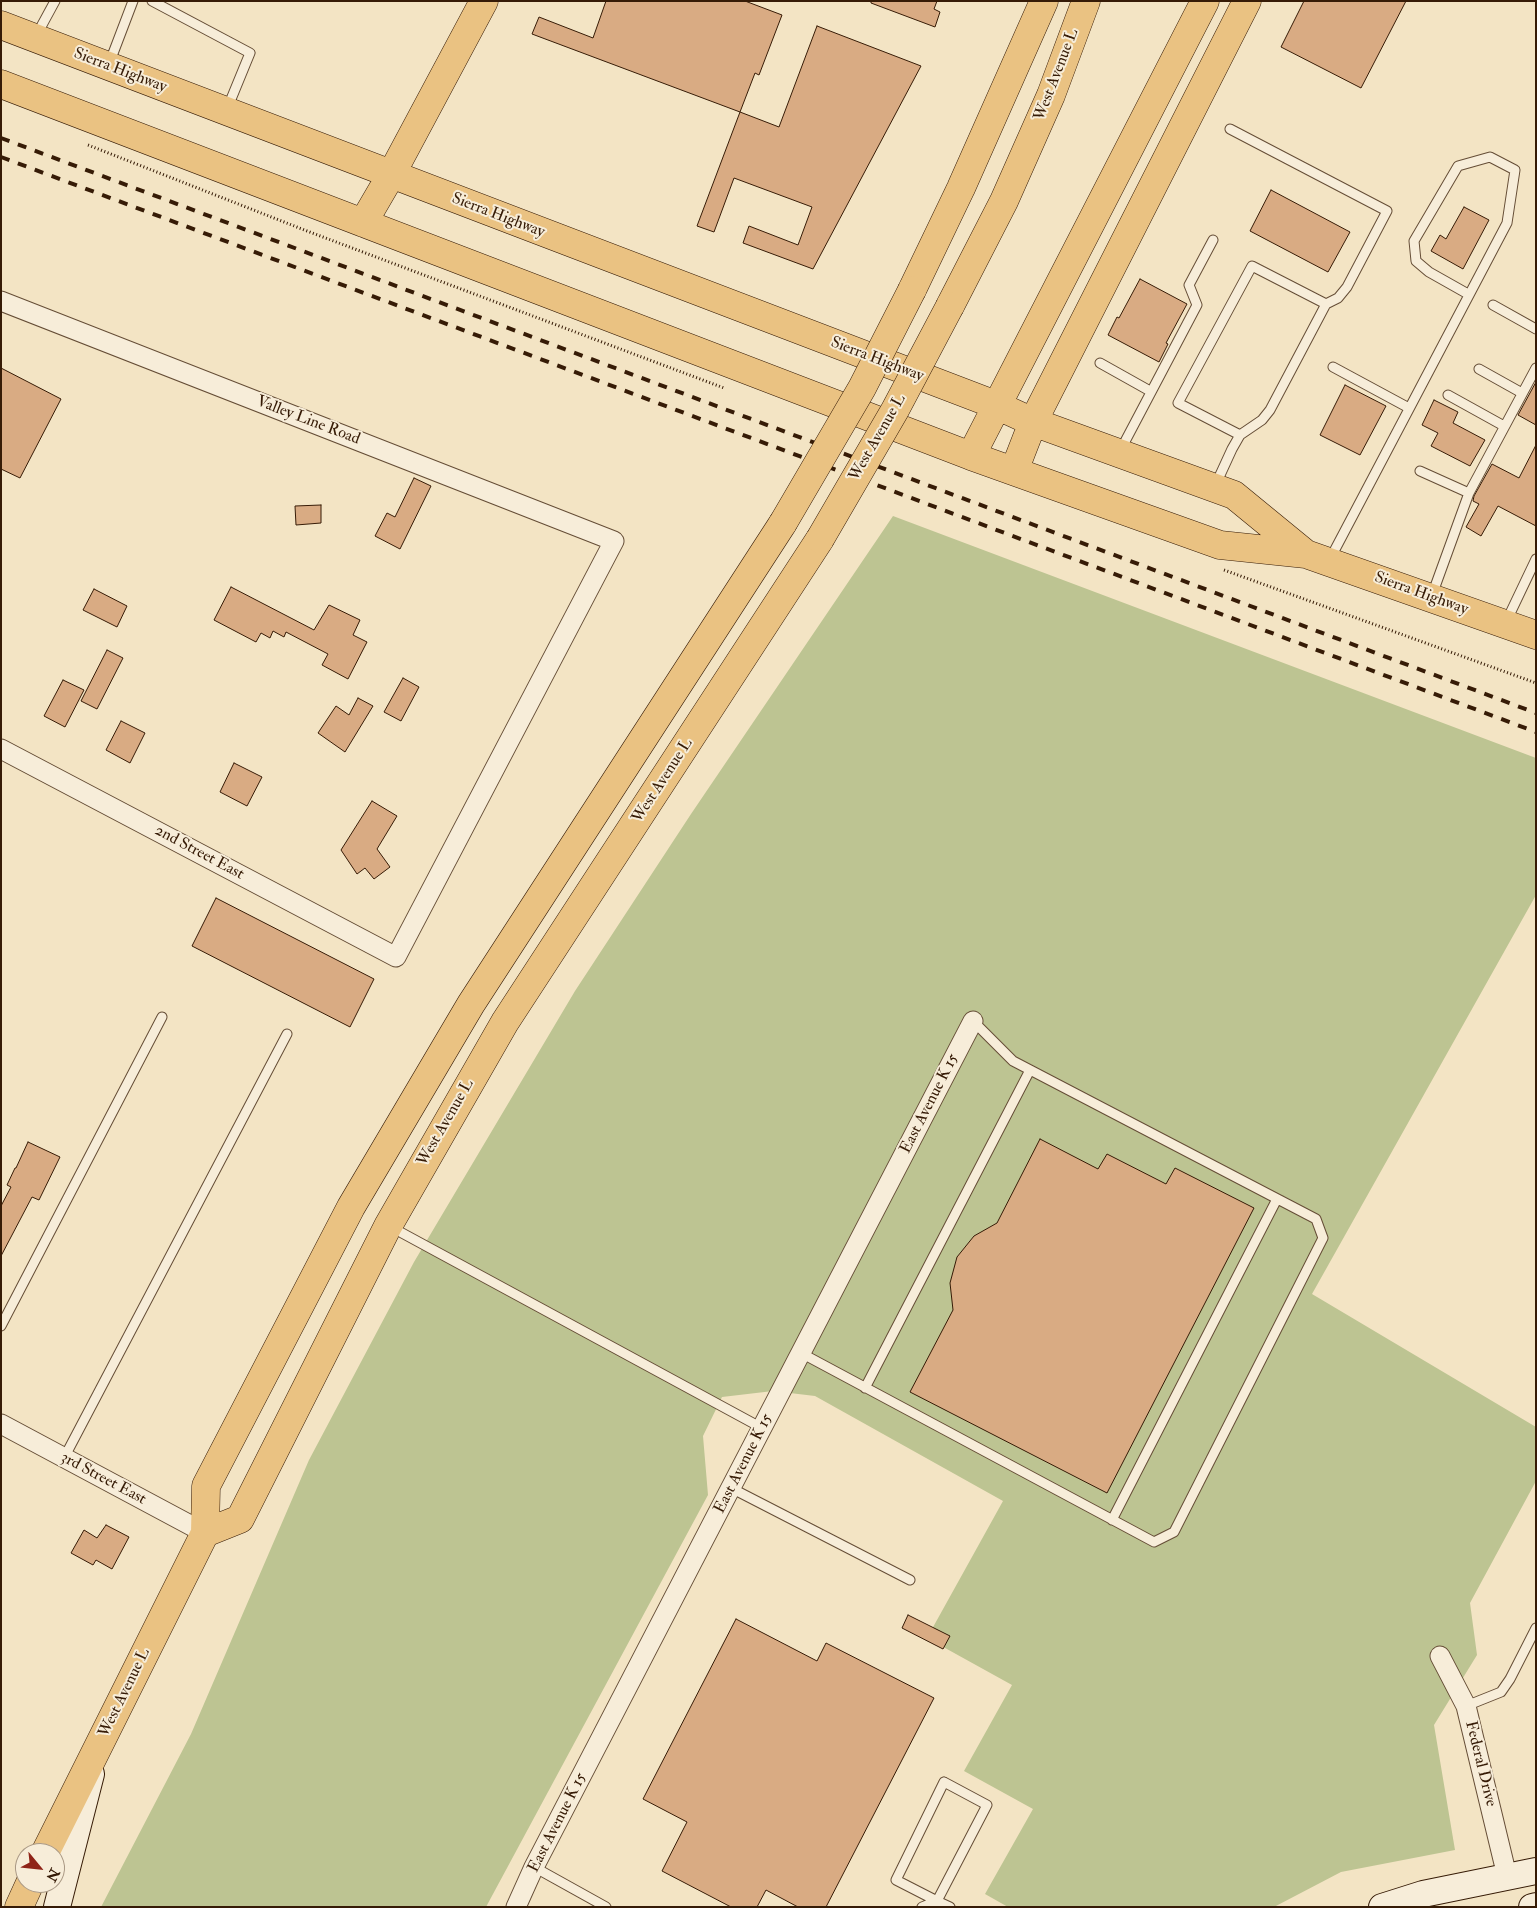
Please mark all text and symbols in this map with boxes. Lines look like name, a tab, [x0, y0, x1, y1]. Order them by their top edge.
street label: West Avenue L	[1031, 26, 1083, 124]
street label: Sierra Highway	[71, 44, 169, 98]
street label: Sierra Highway	[449, 189, 547, 243]
street label: Sierra Highway	[828, 333, 926, 387]
street label: West Avenue L	[845, 391, 911, 485]
street label: Valley Line Road	[254, 392, 362, 450]
street label: Sierra Highway	[1372, 568, 1470, 620]
street label: West Avenue L	[629, 735, 697, 827]
street label: 2nd Street East	[151, 821, 247, 885]
street label: East Avenue K 15	[897, 1051, 963, 1157]
street label: West Avenue L	[413, 1076, 479, 1170]
street label: East Avenue K 15	[711, 1411, 777, 1517]
street label: 3rd Street East	[57, 1448, 149, 1510]
street label: West Avenue L	[95, 1645, 155, 1741]
street label: Federal Drive	[1460, 1719, 1500, 1809]
street label: East Avenue K 15	[525, 1770, 591, 1876]
north arrow	[15, 1843, 65, 1893]
text: N	[42, 1865, 63, 1884]

